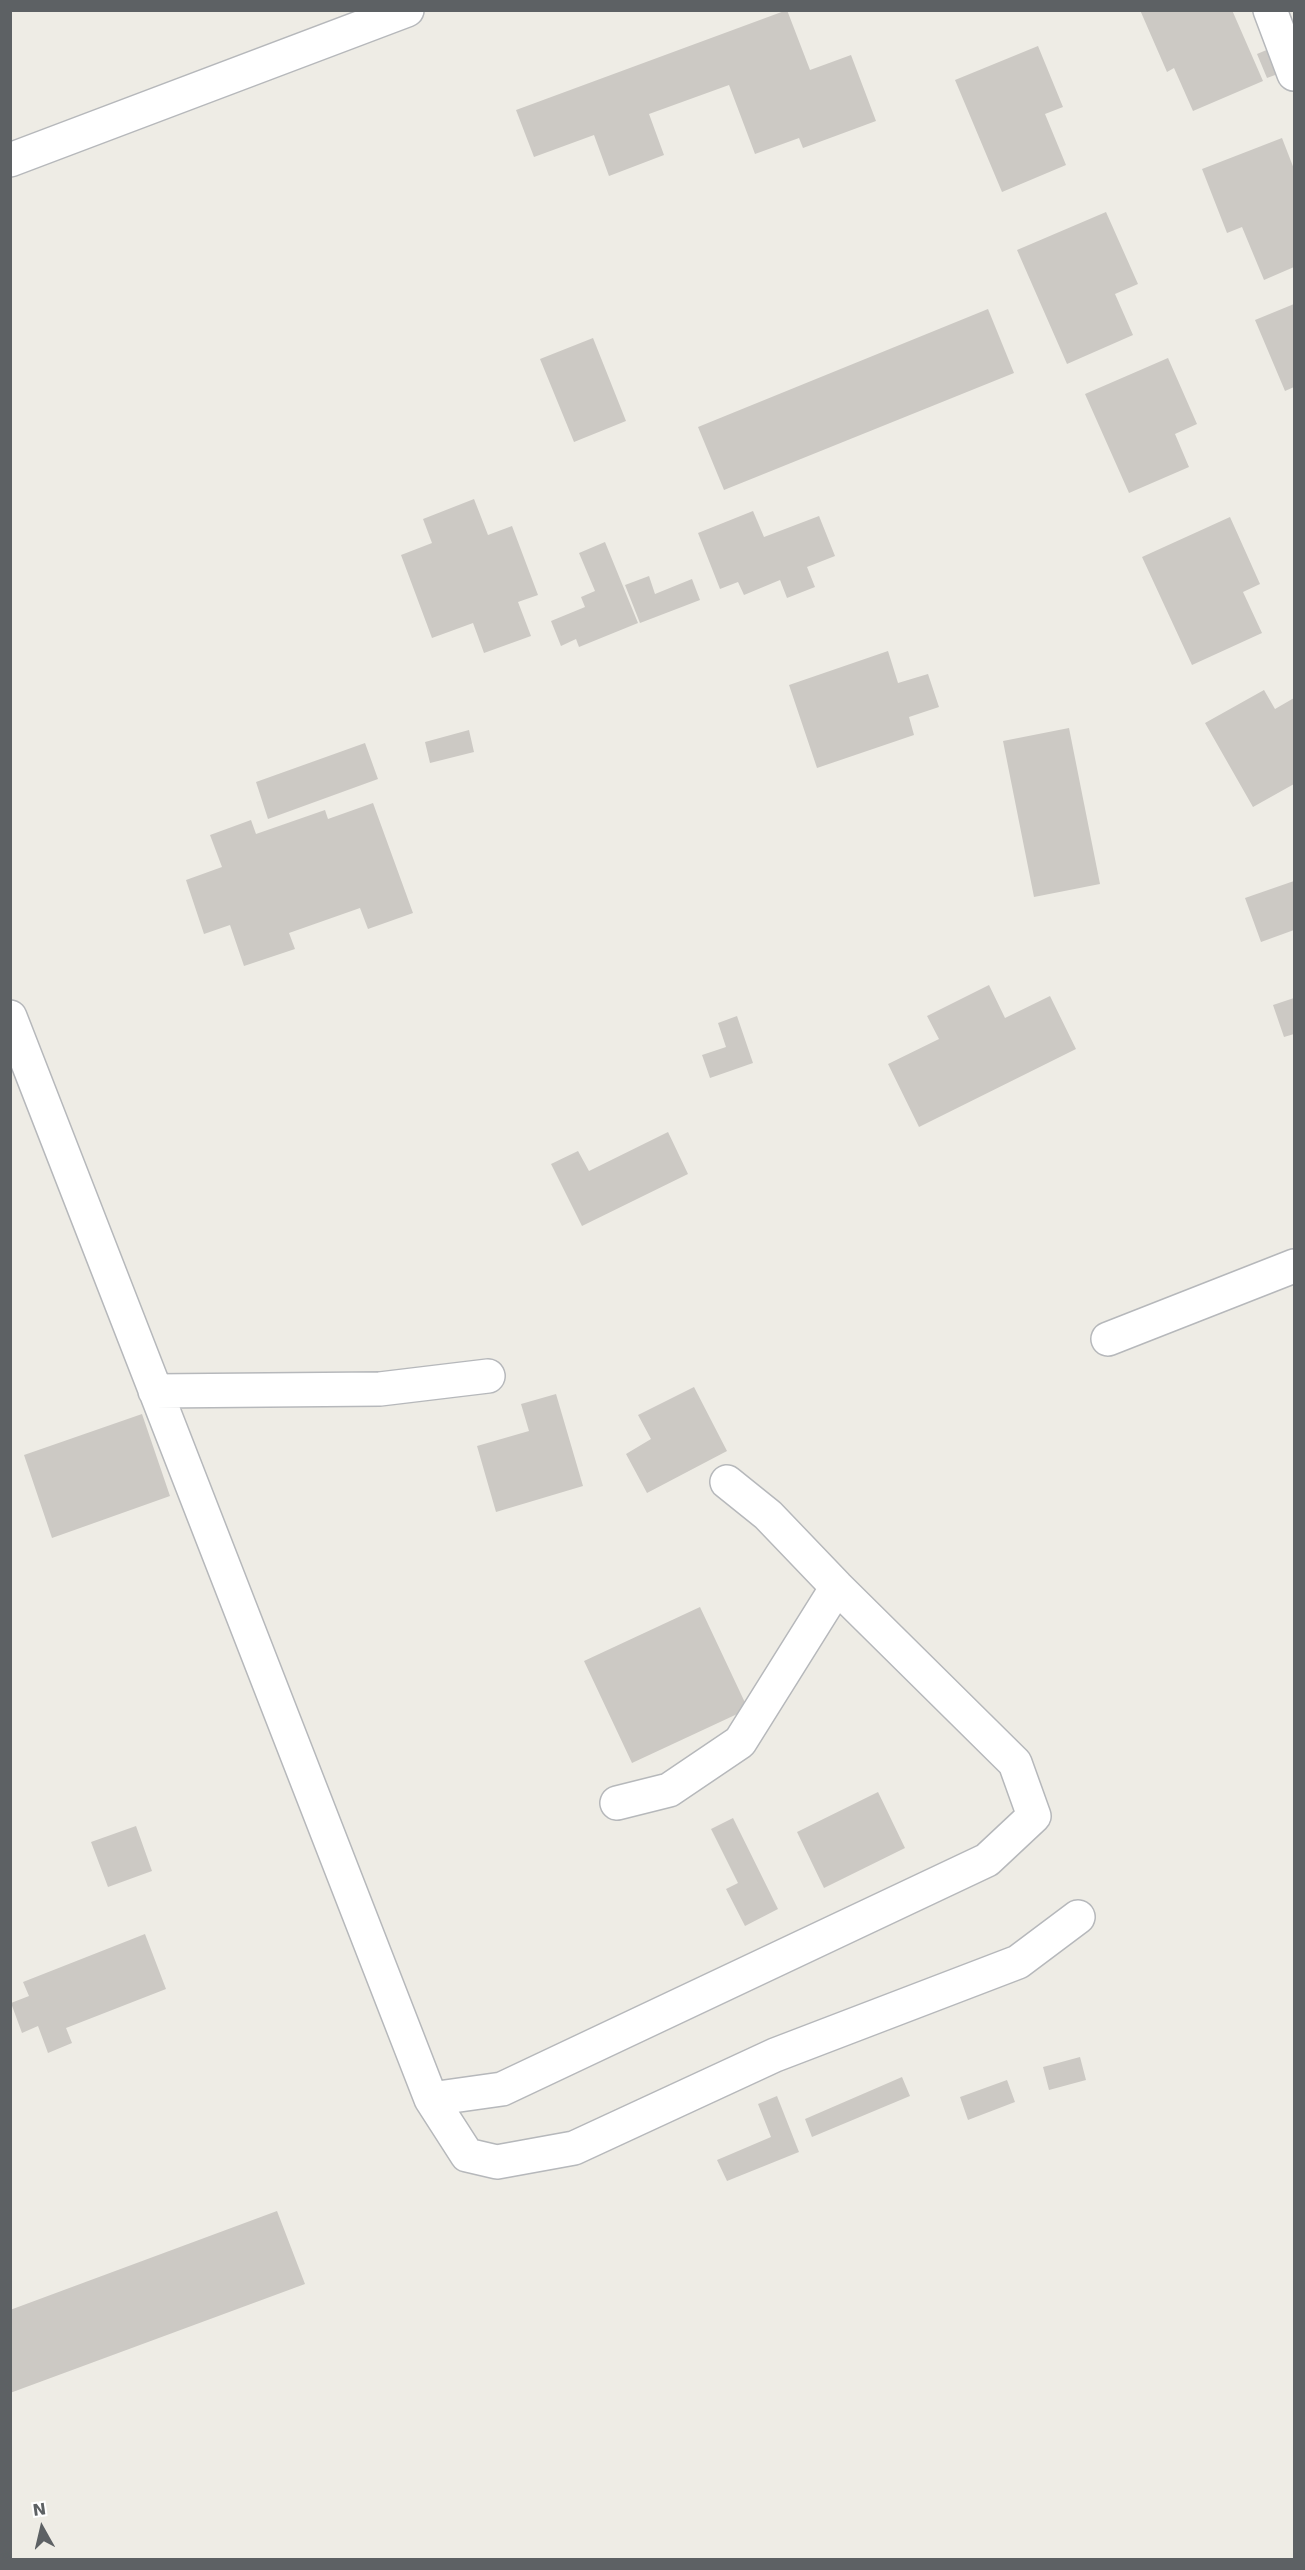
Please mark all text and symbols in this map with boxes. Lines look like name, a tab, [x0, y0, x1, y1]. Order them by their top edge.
north arrow	[12, 2498, 72, 2558]
text: N	[31, 2499, 47, 2520]

